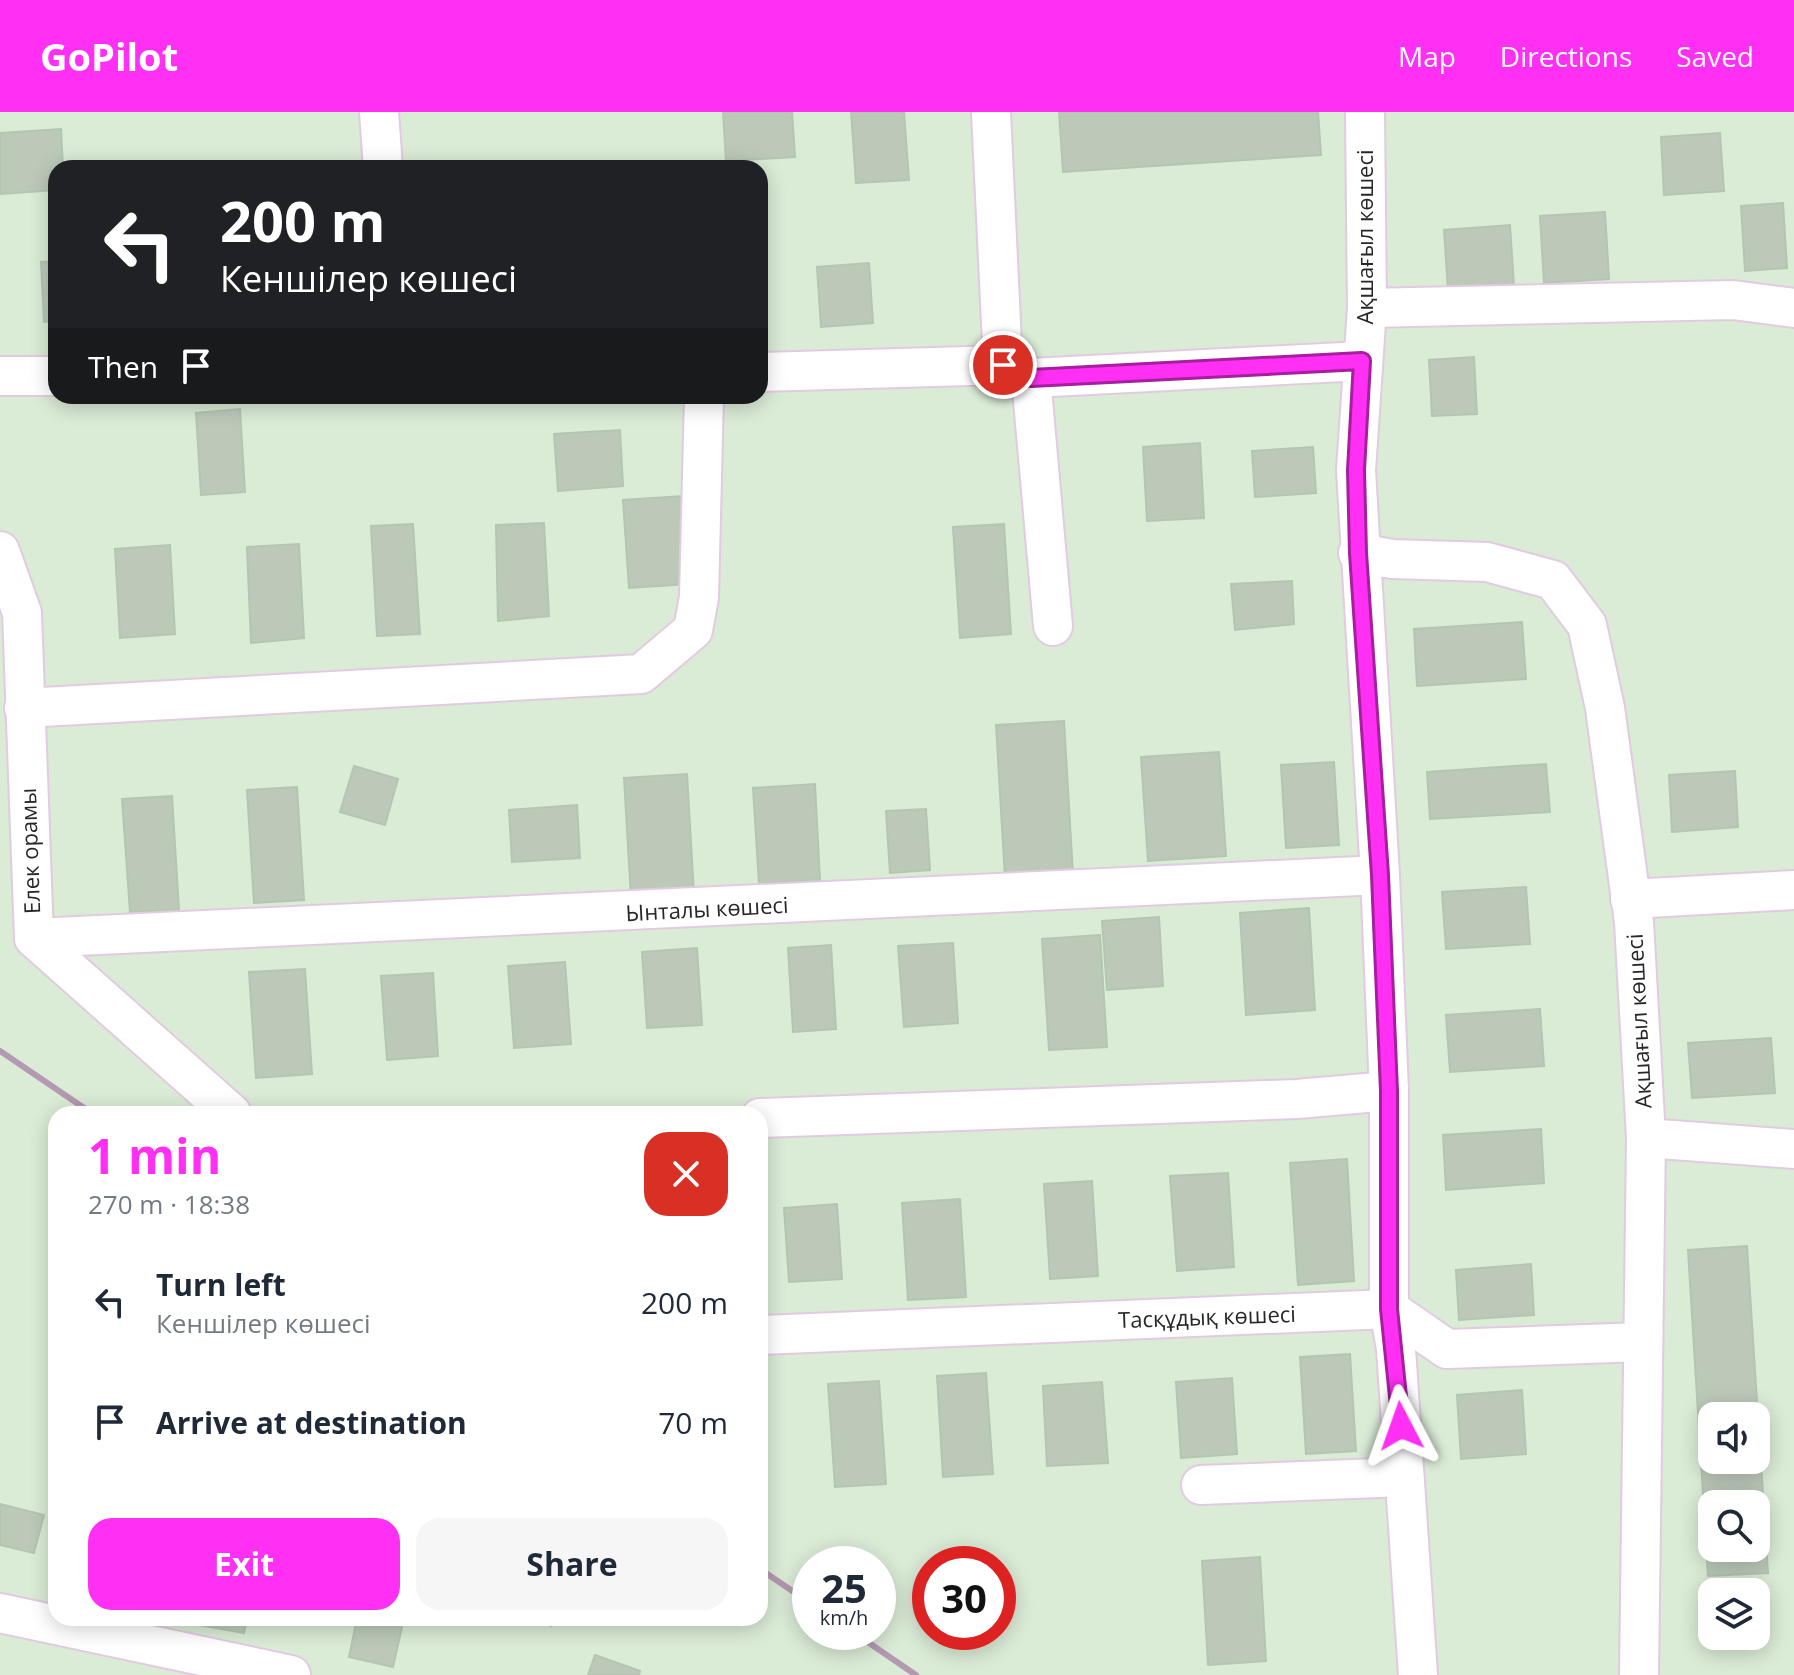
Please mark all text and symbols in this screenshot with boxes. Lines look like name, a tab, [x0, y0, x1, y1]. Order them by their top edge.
text: GoPilot	[40, 30, 178, 82]
text: Map	[1398, 37, 1456, 75]
text: Directions	[1500, 37, 1632, 75]
text: Saved	[1676, 37, 1754, 75]
street label: Ақшағыл көшесі	[1349, 149, 1379, 325]
text: 200 m	[220, 182, 386, 258]
icon: left	[88, 192, 192, 296]
text: Кеншілер көшесі	[220, 254, 517, 303]
pin	[969, 331, 1037, 399]
icon: arrive	[981, 343, 1025, 387]
icon: arrive	[174, 344, 218, 388]
text: Then	[88, 346, 158, 387]
street label: Елек орамы	[12, 787, 46, 915]
street label: Ынталы көшесі	[625, 889, 789, 927]
street label: Ақшағыл көшесі	[1618, 933, 1658, 1109]
text: 1 min	[88, 1123, 221, 1188]
button: close	[644, 1132, 728, 1216]
text: 270 m · 18:38	[88, 1186, 250, 1222]
text: Turn left	[156, 1264, 286, 1305]
icon: left	[88, 1280, 132, 1324]
text: 200 m	[641, 1282, 728, 1323]
street label: Тасқұдық көшесі	[1118, 1298, 1296, 1334]
text: Кеншілер көшесі	[156, 1305, 371, 1341]
position arrow	[1359, 1384, 1443, 1468]
icon: arrive	[88, 1400, 132, 1444]
text: Arrive at destination	[156, 1402, 467, 1443]
text: 70 m	[658, 1402, 728, 1443]
map controls	[1698, 1402, 1770, 1650]
button: sound	[1698, 1402, 1770, 1474]
button: search	[1698, 1490, 1770, 1562]
button: Exit	[88, 1518, 400, 1610]
button: Share	[416, 1518, 728, 1610]
speed limit sign: 30	[912, 1546, 1016, 1650]
text: 25	[821, 1560, 867, 1615]
button: layers	[1698, 1578, 1770, 1650]
text: km/h	[820, 1604, 868, 1631]

